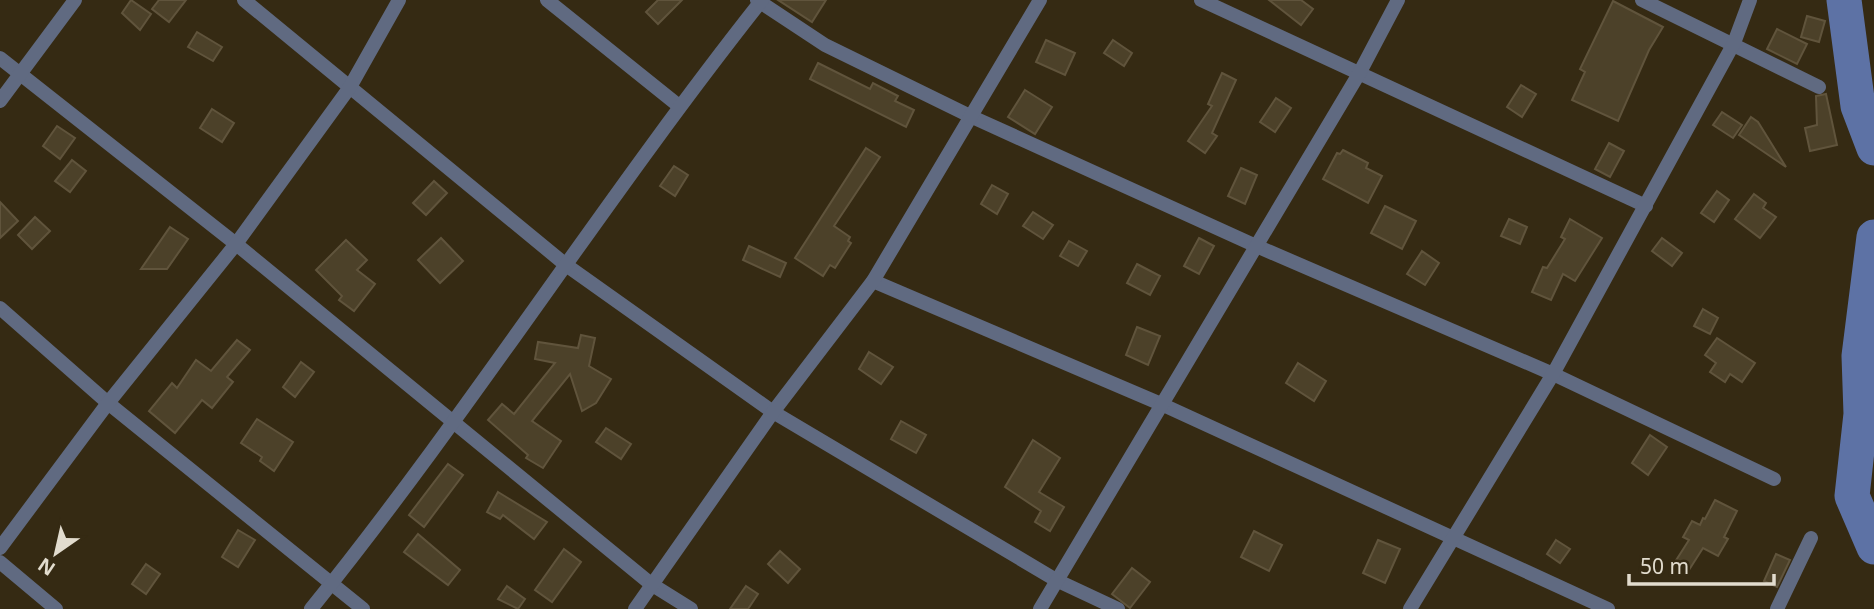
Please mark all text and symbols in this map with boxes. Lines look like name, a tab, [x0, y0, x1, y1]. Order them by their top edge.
north arrow	[21, 518, 91, 588]
scale bar	[1629, 542, 1774, 586]
text: N	[33, 552, 60, 582]
text: 50 m	[1640, 552, 1689, 580]

